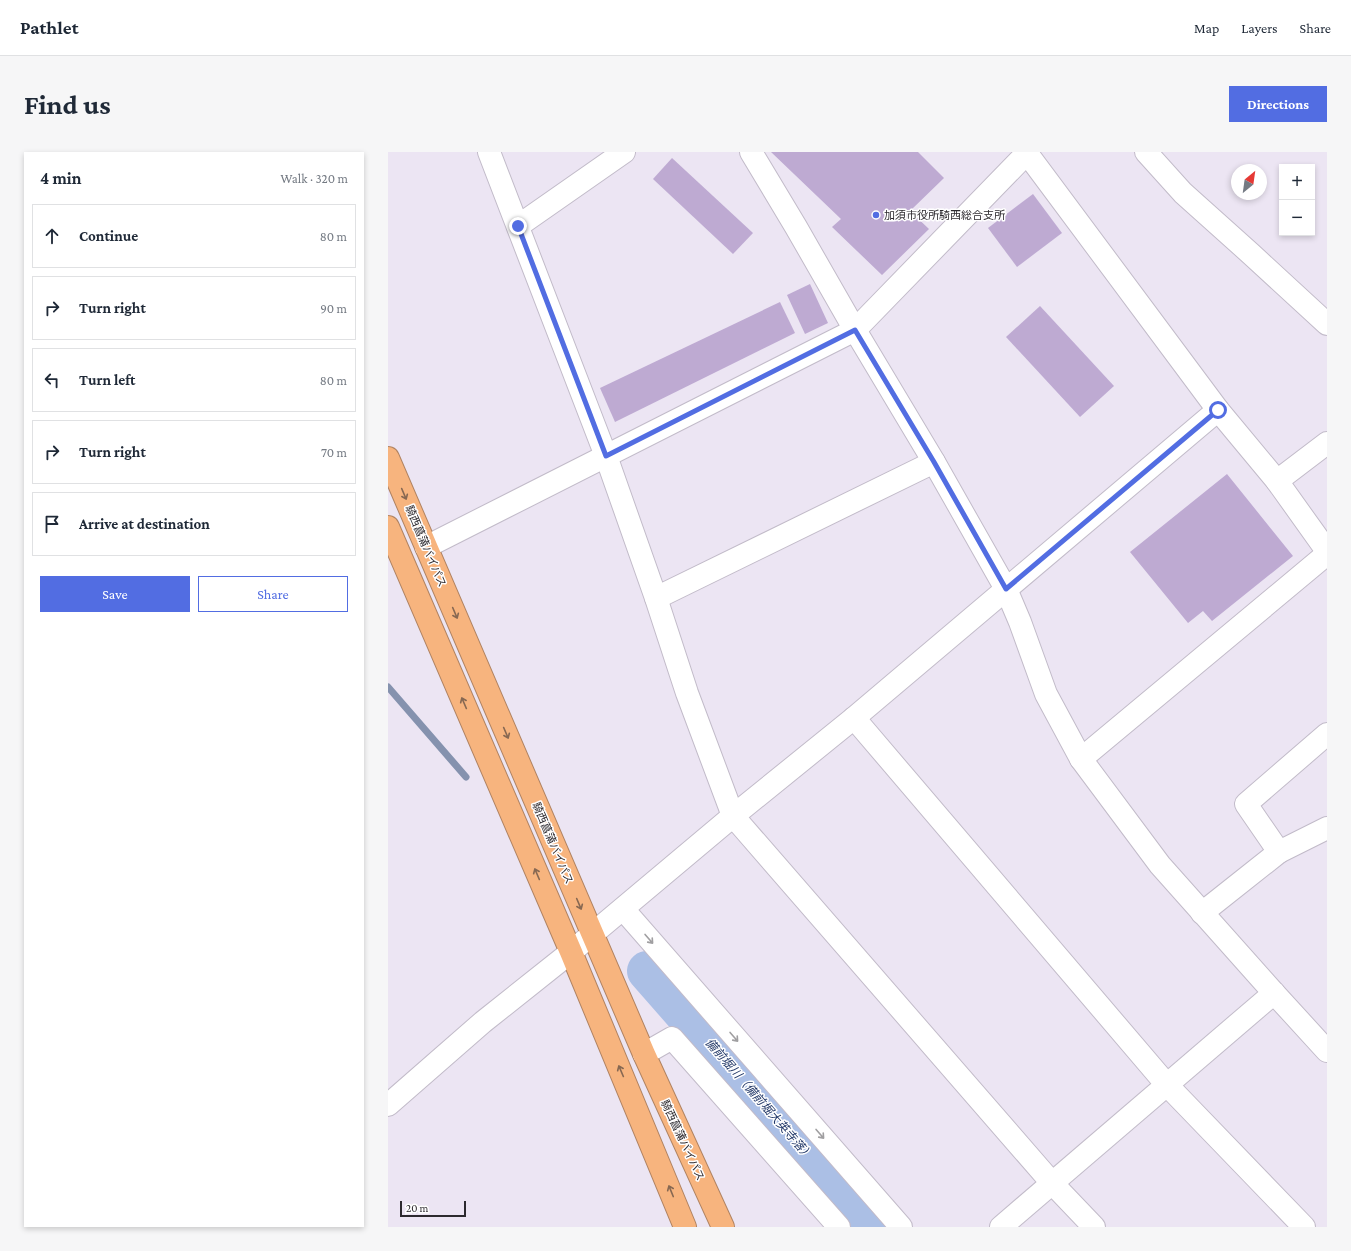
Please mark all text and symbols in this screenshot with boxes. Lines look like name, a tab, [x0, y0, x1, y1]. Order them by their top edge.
text: Pathlet	[20, 17, 78, 38]
text: Map	[1194, 20, 1219, 36]
text: Layers	[1241, 20, 1278, 36]
text: Share	[1300, 20, 1331, 36]
button: Directions	[1229, 86, 1327, 122]
text: Find us	[24, 89, 111, 120]
north arrow	[1231, 164, 1267, 200]
map controls	[1279, 164, 1315, 236]
button: +	[1279, 164, 1315, 200]
text: 4 min	[40, 169, 82, 188]
text: Walk · 320 m	[280, 171, 348, 186]
button: −	[1279, 200, 1315, 236]
place label: 加須市役所騎西総合支所	[884, 209, 1006, 221]
marker: 加須市役所騎西総合支所	[871, 210, 881, 220]
route end	[509, 217, 527, 235]
icon: ahead	[41, 225, 63, 247]
text: Continue	[79, 228, 138, 244]
text: 80 m	[320, 229, 347, 244]
icon: right	[41, 297, 63, 319]
text: Turn right	[79, 300, 146, 316]
text: 90 m	[320, 301, 347, 316]
icon: left	[41, 369, 63, 391]
text: Turn left	[79, 372, 135, 388]
text: 80 m	[320, 373, 347, 388]
route start	[1209, 401, 1227, 419]
icon: right	[41, 441, 63, 463]
text: Turn right	[79, 444, 146, 460]
text: 70 m	[321, 445, 347, 460]
one-way arrow	[400, 487, 408, 499]
street label: 騎西菖蒲バイパス	[403, 503, 449, 589]
icon: arrive	[41, 513, 63, 535]
text: Arrive at destination	[79, 516, 210, 532]
button: Save	[40, 576, 190, 612]
button: Share	[198, 576, 348, 612]
one-way arrow	[452, 607, 459, 619]
one-way arrow	[460, 697, 467, 709]
one-way arrow	[503, 726, 510, 738]
street label: 騎西菖蒲バイパス	[530, 800, 576, 886]
one-way arrow	[533, 868, 540, 880]
one-way arrow	[576, 897, 583, 909]
one-way arrow	[644, 934, 653, 944]
one-way arrow	[730, 1031, 739, 1042]
water label: 備前堀川（備前堀大英寺落）	[703, 1036, 815, 1162]
one-way arrow	[617, 1065, 624, 1077]
street label: 騎西菖蒲バイパス	[659, 1098, 707, 1182]
one-way arrow	[815, 1129, 824, 1139]
one-way arrow	[666, 1185, 674, 1197]
scale bar	[400, 1199, 466, 1218]
text: 20 m	[406, 1202, 428, 1214]

